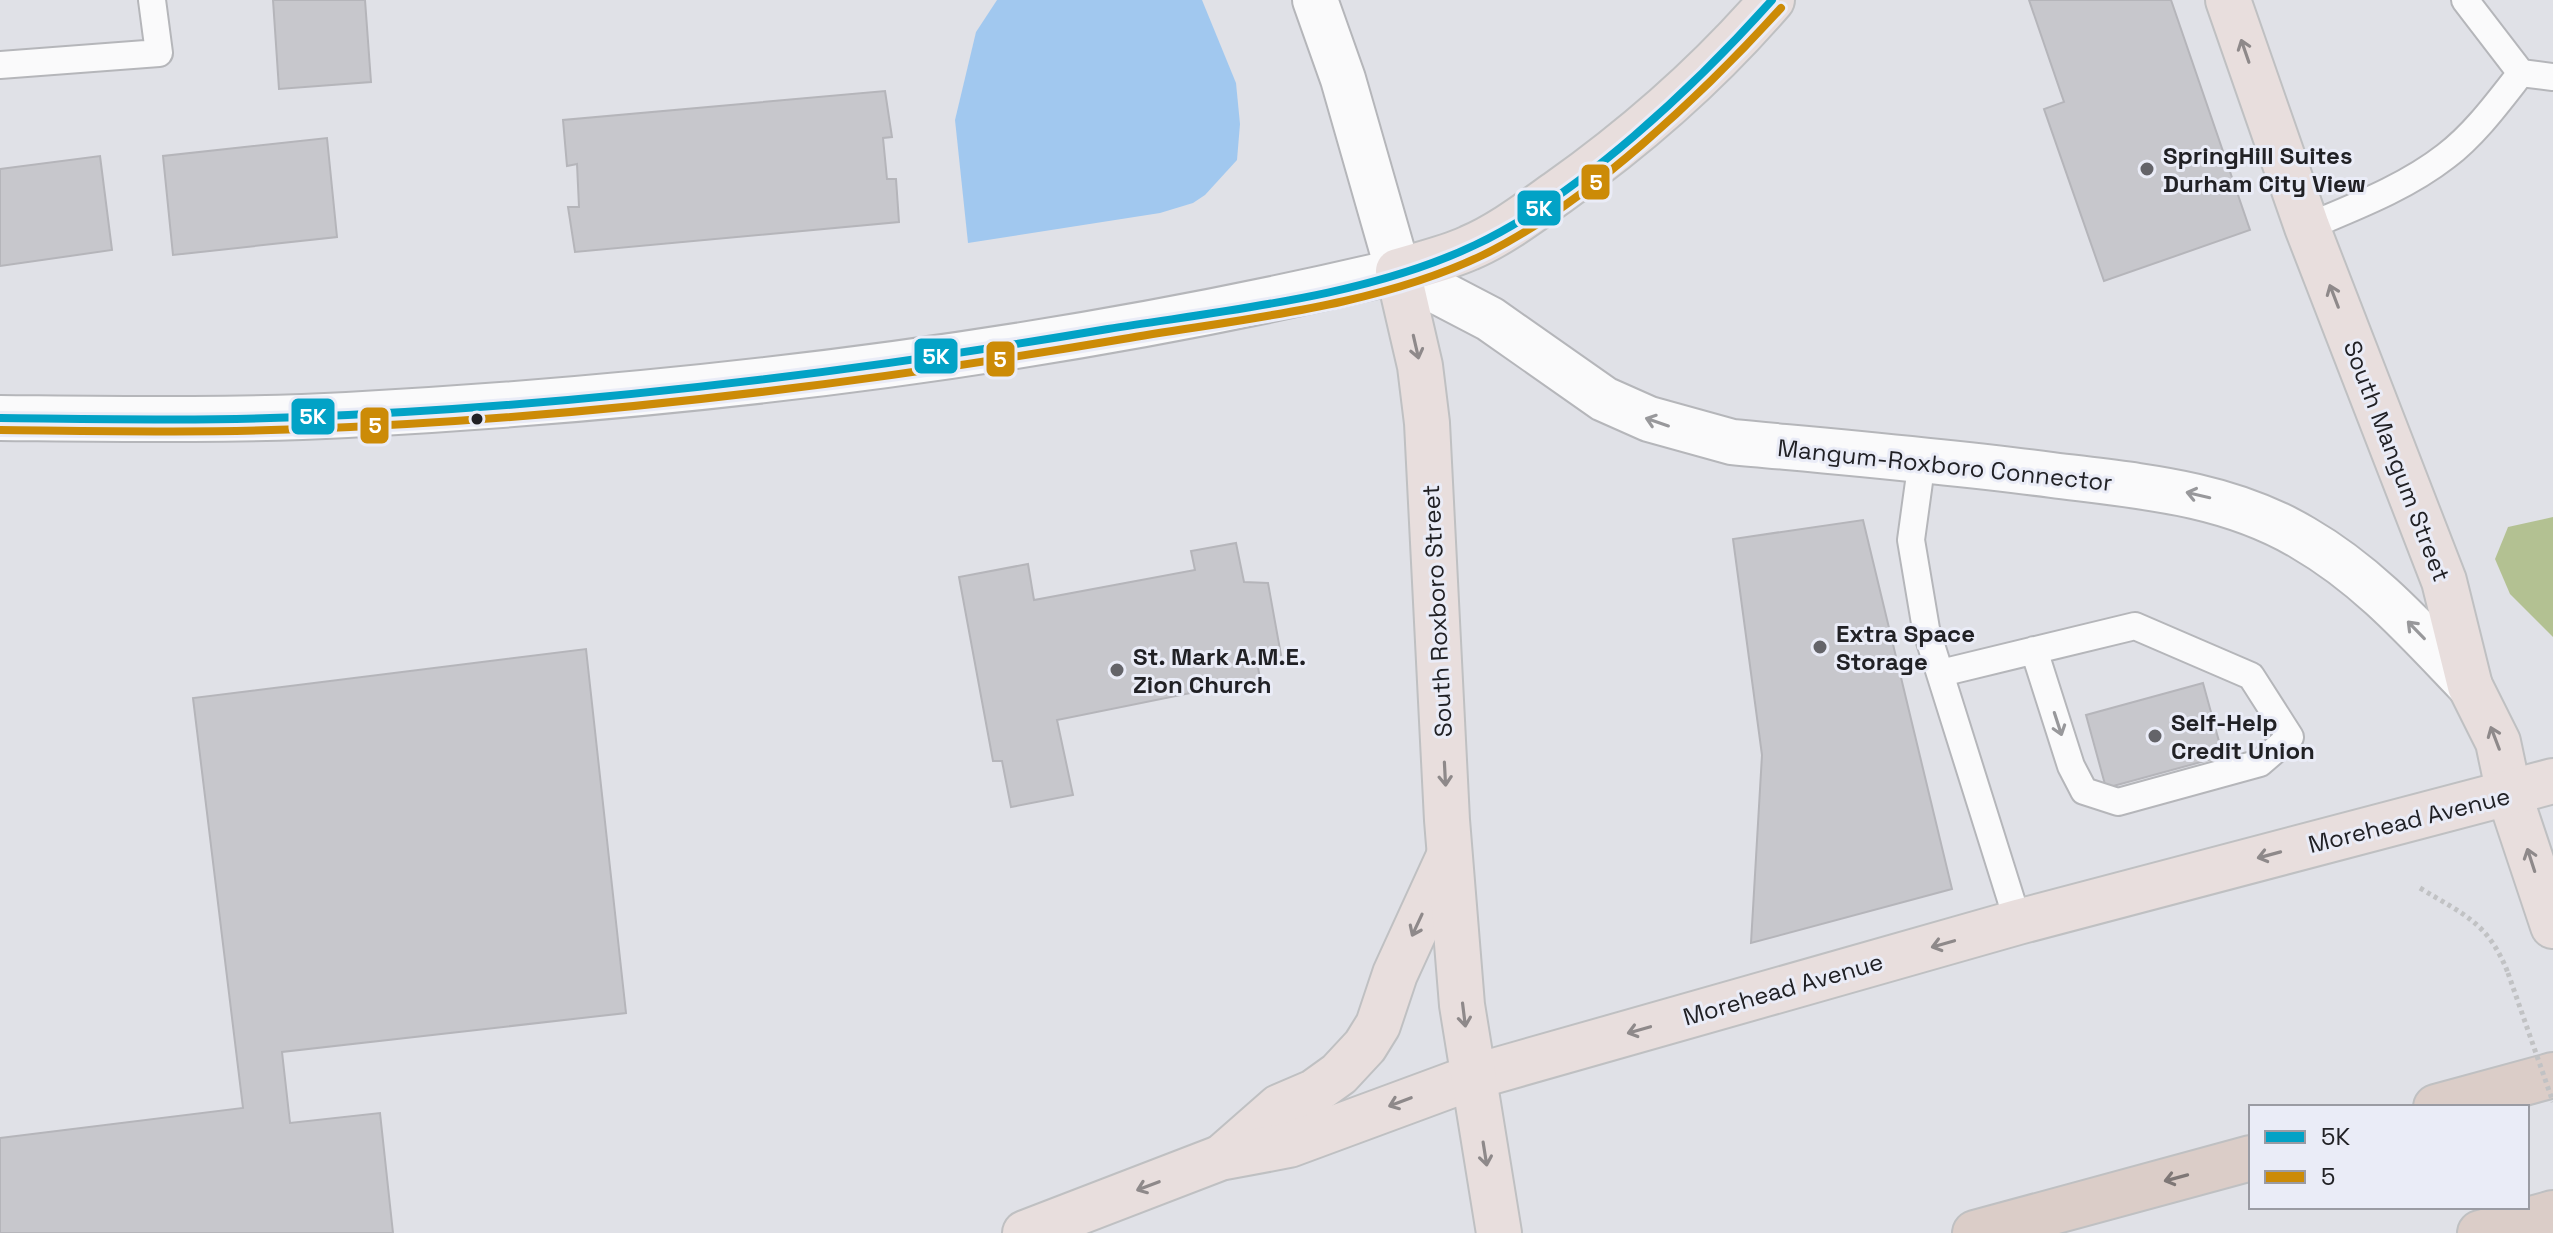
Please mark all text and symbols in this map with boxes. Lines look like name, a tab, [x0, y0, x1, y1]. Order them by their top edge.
one-way arrow	[2237, 39, 2252, 64]
place label: SpringHill Suites Durham City View	[2163, 140, 2366, 199]
marker: SpringHill Suites Durham City View	[2138, 160, 2156, 178]
line badge: 5	[1580, 163, 1611, 201]
text: 5	[1589, 168, 1603, 196]
line badge: 5K	[1516, 189, 1562, 227]
text: 5K	[1526, 194, 1553, 222]
one-way arrow	[2326, 284, 2340, 309]
one-way arrow	[1409, 334, 1424, 359]
street label: South Mangum Street	[2337, 336, 2457, 586]
line badge: 5K	[913, 337, 959, 375]
line badge: 5	[985, 340, 1016, 378]
text: 5K	[923, 342, 950, 370]
text: 5	[993, 345, 1007, 373]
line badge: 5K	[290, 397, 336, 436]
text: 5K	[300, 402, 327, 430]
line badge: 5	[359, 406, 390, 445]
text: 5	[368, 411, 382, 439]
unlabelled marker	[469, 411, 485, 427]
one-way arrow	[1645, 413, 1670, 428]
street label: Mangum-Roxboro Connector	[1776, 432, 2114, 498]
street label: South Roxboro Street	[1415, 484, 1459, 738]
one-way arrow	[2186, 487, 2211, 502]
place label: Extra Space Storage	[1836, 618, 1975, 677]
one-way arrow	[2407, 621, 2426, 640]
marker: Extra Space Storage	[1811, 638, 1829, 656]
place label: St. Mark A.M.E. Zion Church	[1133, 641, 1306, 700]
marker: St. Mark A.M.E. Zion Church	[1108, 661, 1126, 679]
place label: Self-Help Credit Union	[2171, 707, 2315, 766]
one-way arrow	[2051, 711, 2066, 737]
marker: Self-Help Credit Union	[2146, 727, 2164, 745]
one-way arrow	[2487, 727, 2501, 751]
one-way arrow	[1438, 760, 1453, 787]
street label: Morehead Avenue	[2305, 780, 2513, 860]
one-way arrow	[2523, 848, 2538, 873]
one-way arrow	[2257, 849, 2283, 864]
one-way arrow	[1409, 912, 1424, 936]
one-way arrow	[1931, 937, 1957, 952]
street label: Morehead Avenue	[1679, 946, 1887, 1032]
one-way arrow	[1457, 1002, 1472, 1027]
one-way arrow	[1627, 1023, 1653, 1038]
one-way arrow	[1388, 1096, 1413, 1110]
legend	[2249, 1105, 2529, 1209]
text: 5K	[2321, 1121, 2350, 1152]
one-way arrow	[1478, 1141, 1493, 1166]
text: 5	[2321, 1161, 2335, 1192]
one-way arrow	[2163, 1171, 2189, 1186]
one-way arrow	[1136, 1180, 1161, 1194]

